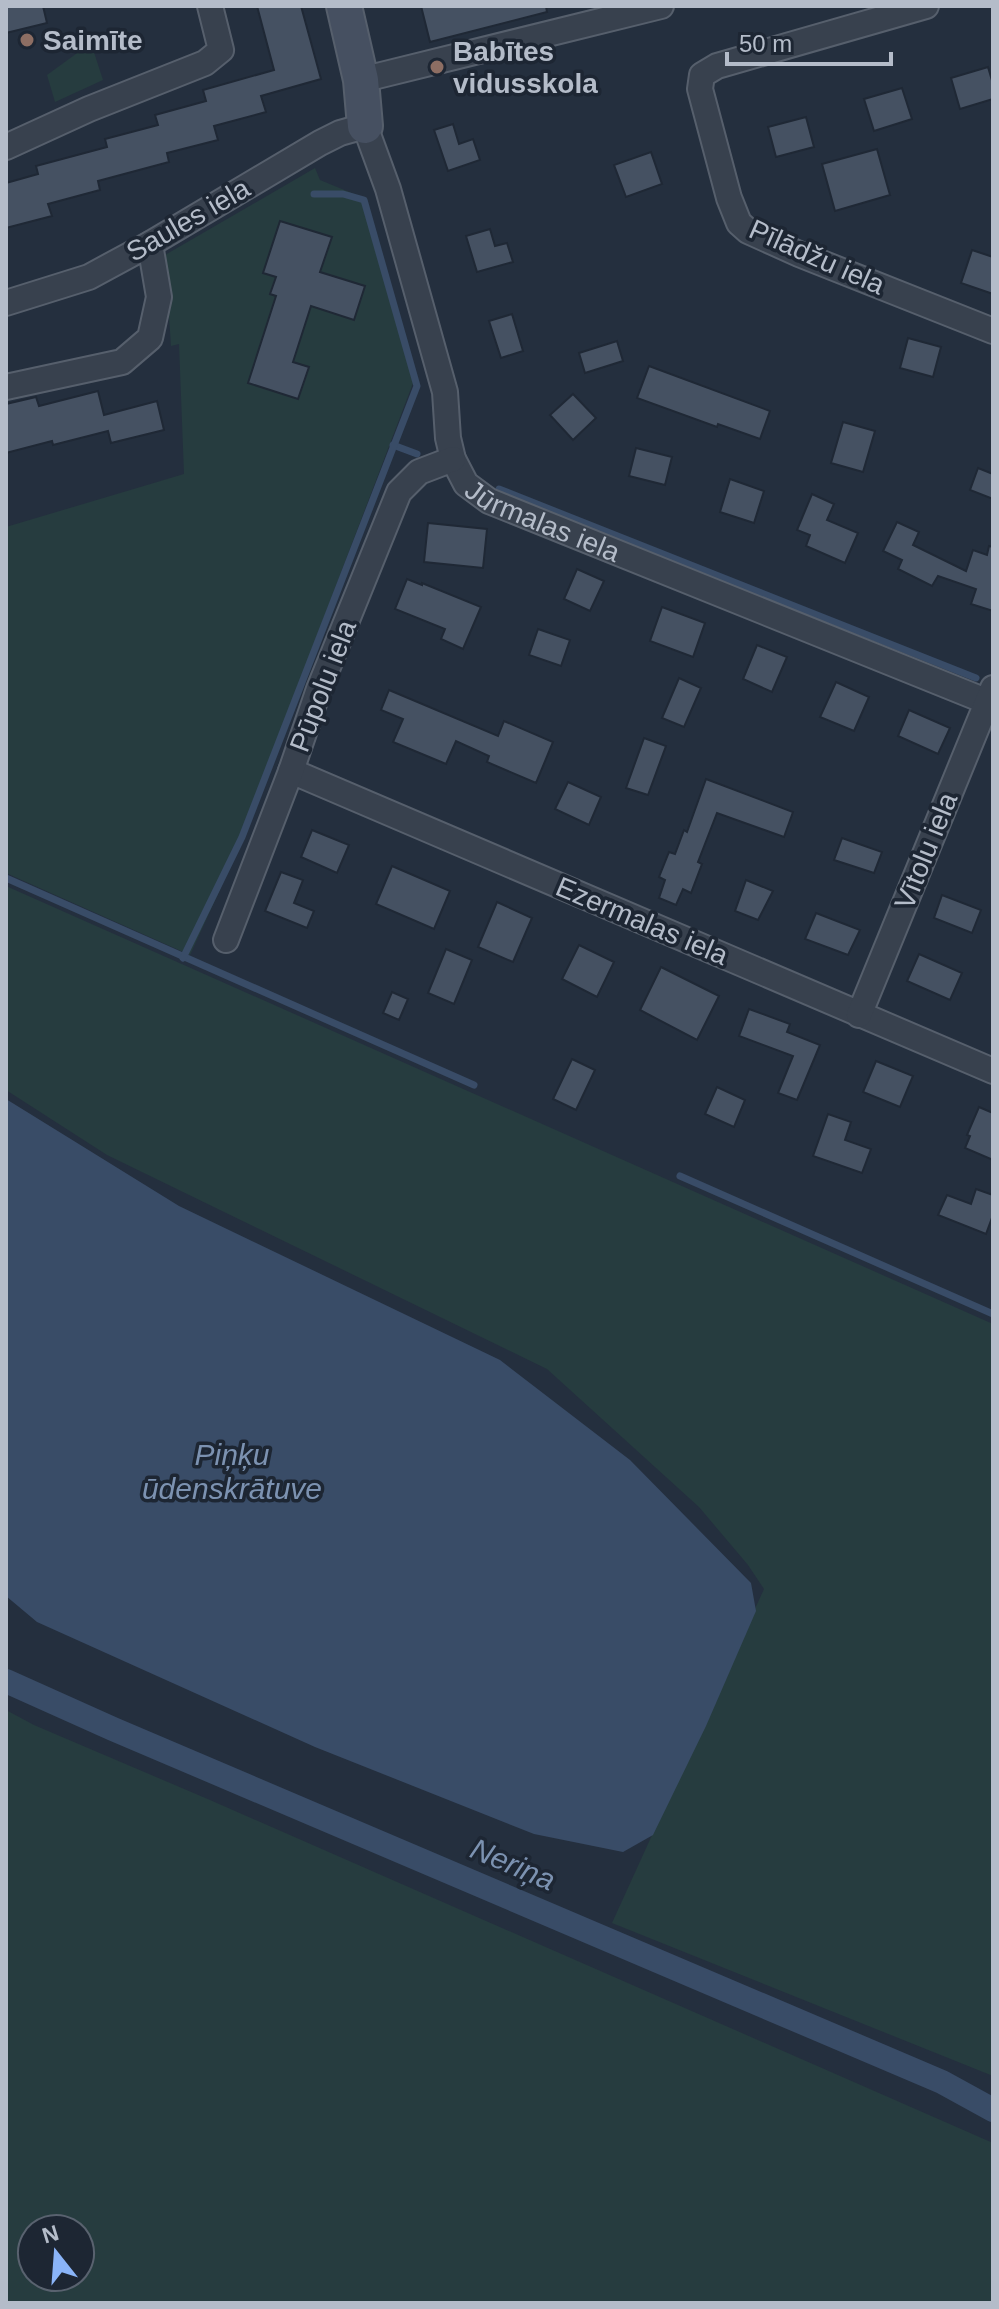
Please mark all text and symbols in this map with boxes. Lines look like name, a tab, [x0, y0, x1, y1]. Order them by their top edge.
scale bar	[727, 16, 891, 66]
place label: Saimīte	[43, 25, 143, 56]
text: 50 m	[739, 30, 792, 57]
marker: Saimīte	[18, 31, 36, 49]
place label: Babītes vidusskola	[453, 36, 598, 99]
marker: Babītes vidusskola	[428, 58, 446, 76]
street label: Saules iela	[121, 172, 255, 268]
street label: Pīlādžu iela	[745, 213, 890, 301]
street label: Jūrmalas iela	[459, 474, 625, 568]
street label: Pūpolu iela	[284, 615, 362, 756]
street label: Vītolu iela	[889, 788, 964, 914]
street label: Ezermalas iela	[551, 871, 733, 971]
water label: Piņķu ūdenskrātuve	[142, 1438, 322, 1505]
water label: Neriņa	[466, 1832, 560, 1896]
north arrow	[16, 2213, 96, 2293]
text: N	[39, 2220, 62, 2249]

